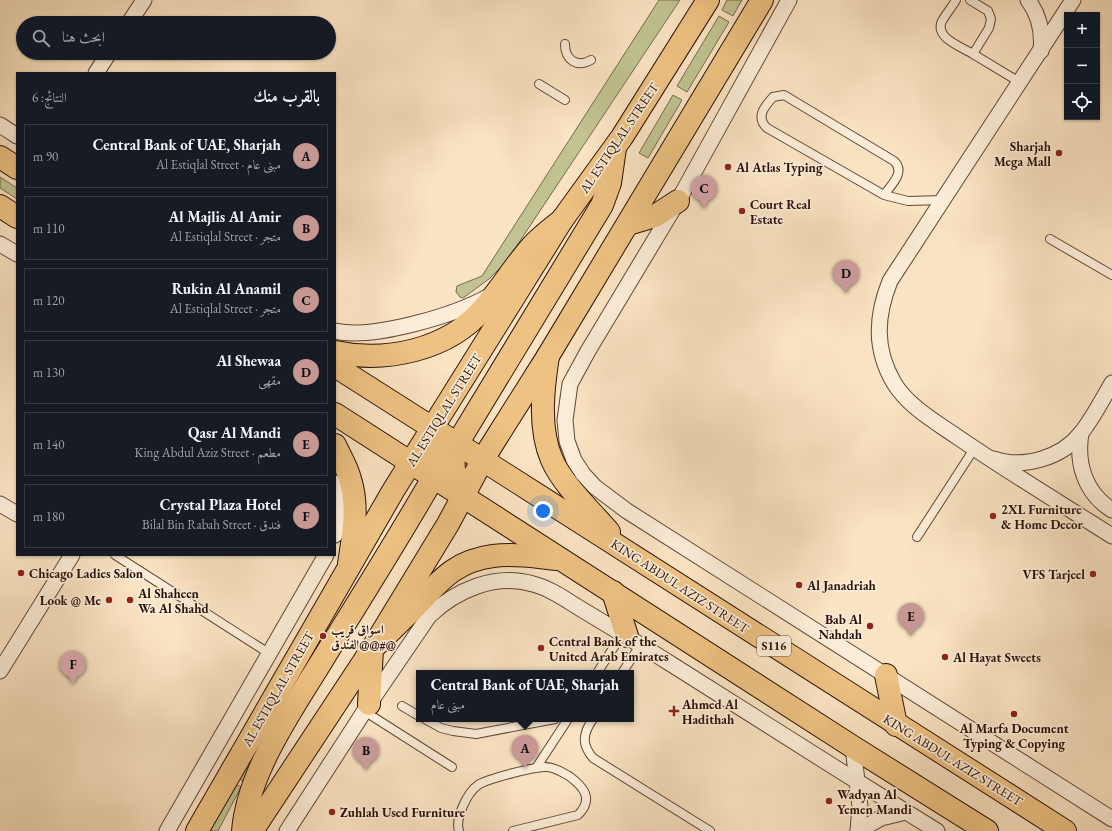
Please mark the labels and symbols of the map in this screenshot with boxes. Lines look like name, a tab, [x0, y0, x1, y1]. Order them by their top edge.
street label: AL ESTIQLAL STREET	[575, 79, 662, 197]
place label: Sharjah Mega Mall	[994, 138, 1052, 170]
marker: Sharjah Mega Mall	[1054, 148, 1064, 158]
place label: Al Atlas Typing	[735, 159, 823, 176]
marker: Al Atlas Typing	[723, 162, 733, 172]
pin: C	[691, 175, 717, 208]
place label: Court Real Estate	[750, 196, 811, 228]
marker: Court Real Estate	[737, 206, 747, 216]
pin: D	[833, 260, 859, 293]
street label: AL ESTIQLAL STREET	[402, 350, 486, 470]
your location	[533, 501, 553, 521]
place label: 2XL Furniture & Home Decor	[1001, 501, 1084, 533]
marker: 2XL Furniture & Home Decor	[988, 511, 998, 521]
street label: KING ABDUL AZIZ STREET	[608, 535, 752, 637]
place label: Chicago Ladies Salon	[29, 565, 144, 582]
place label: VFS Tarjeel	[1022, 566, 1085, 583]
marker: Chicago Ladies Salon	[16, 568, 26, 578]
marker: VFS Tarjeel	[1088, 569, 1098, 579]
place label: Al Janadriah	[806, 577, 877, 594]
marker: Al Janadriah	[794, 580, 804, 590]
place label: Al Shaheen Wa Al Shahd	[137, 585, 209, 617]
place label: Look @ Me	[40, 592, 102, 609]
marker: Look @ Me	[104, 595, 114, 605]
marker: Al Shaheen Wa Al Shahd	[125, 595, 135, 605]
pin: E	[898, 603, 924, 636]
place label: Bab Al Nahdah	[819, 611, 863, 643]
place label: اسواق قريب الفندق@@#@	[331, 621, 396, 653]
marker: Bab Al Nahdah	[865, 621, 875, 631]
street label: AL ESTIQLAL STREET	[238, 628, 318, 750]
marker: اسواق قريب الفندق@@#@	[318, 631, 328, 641]
place label: Central Bank of the United Arab Emirates	[549, 633, 669, 665]
road number: S116	[757, 636, 791, 656]
marker: Central Bank of the United Arab Emirates	[536, 643, 546, 653]
place label: Al Hayat Sweets	[952, 649, 1041, 666]
pin: F	[60, 651, 86, 684]
marker: Al Hayat Sweets	[940, 652, 950, 662]
place label: Ahmed Al Hadithah	[681, 696, 738, 728]
marker: Ahmed Al Hadithah	[669, 706, 679, 716]
marker: Al Marfa Document Typing & Copying	[1009, 709, 1019, 719]
street label: KING ABDUL AZIZ STREET	[880, 710, 1026, 810]
place label: Al Marfa Document Typing & Copying	[958, 720, 1069, 752]
pin: A	[512, 735, 538, 768]
pin: B	[353, 737, 379, 770]
place label: Wadyan Al Yemen Mandi	[837, 786, 912, 818]
marker: Wadyan Al Yemen Mandi	[824, 796, 834, 806]
place label: Zuhlah Used Furniture	[340, 804, 465, 821]
marker: Zuhlah Used Furniture	[327, 807, 337, 817]

